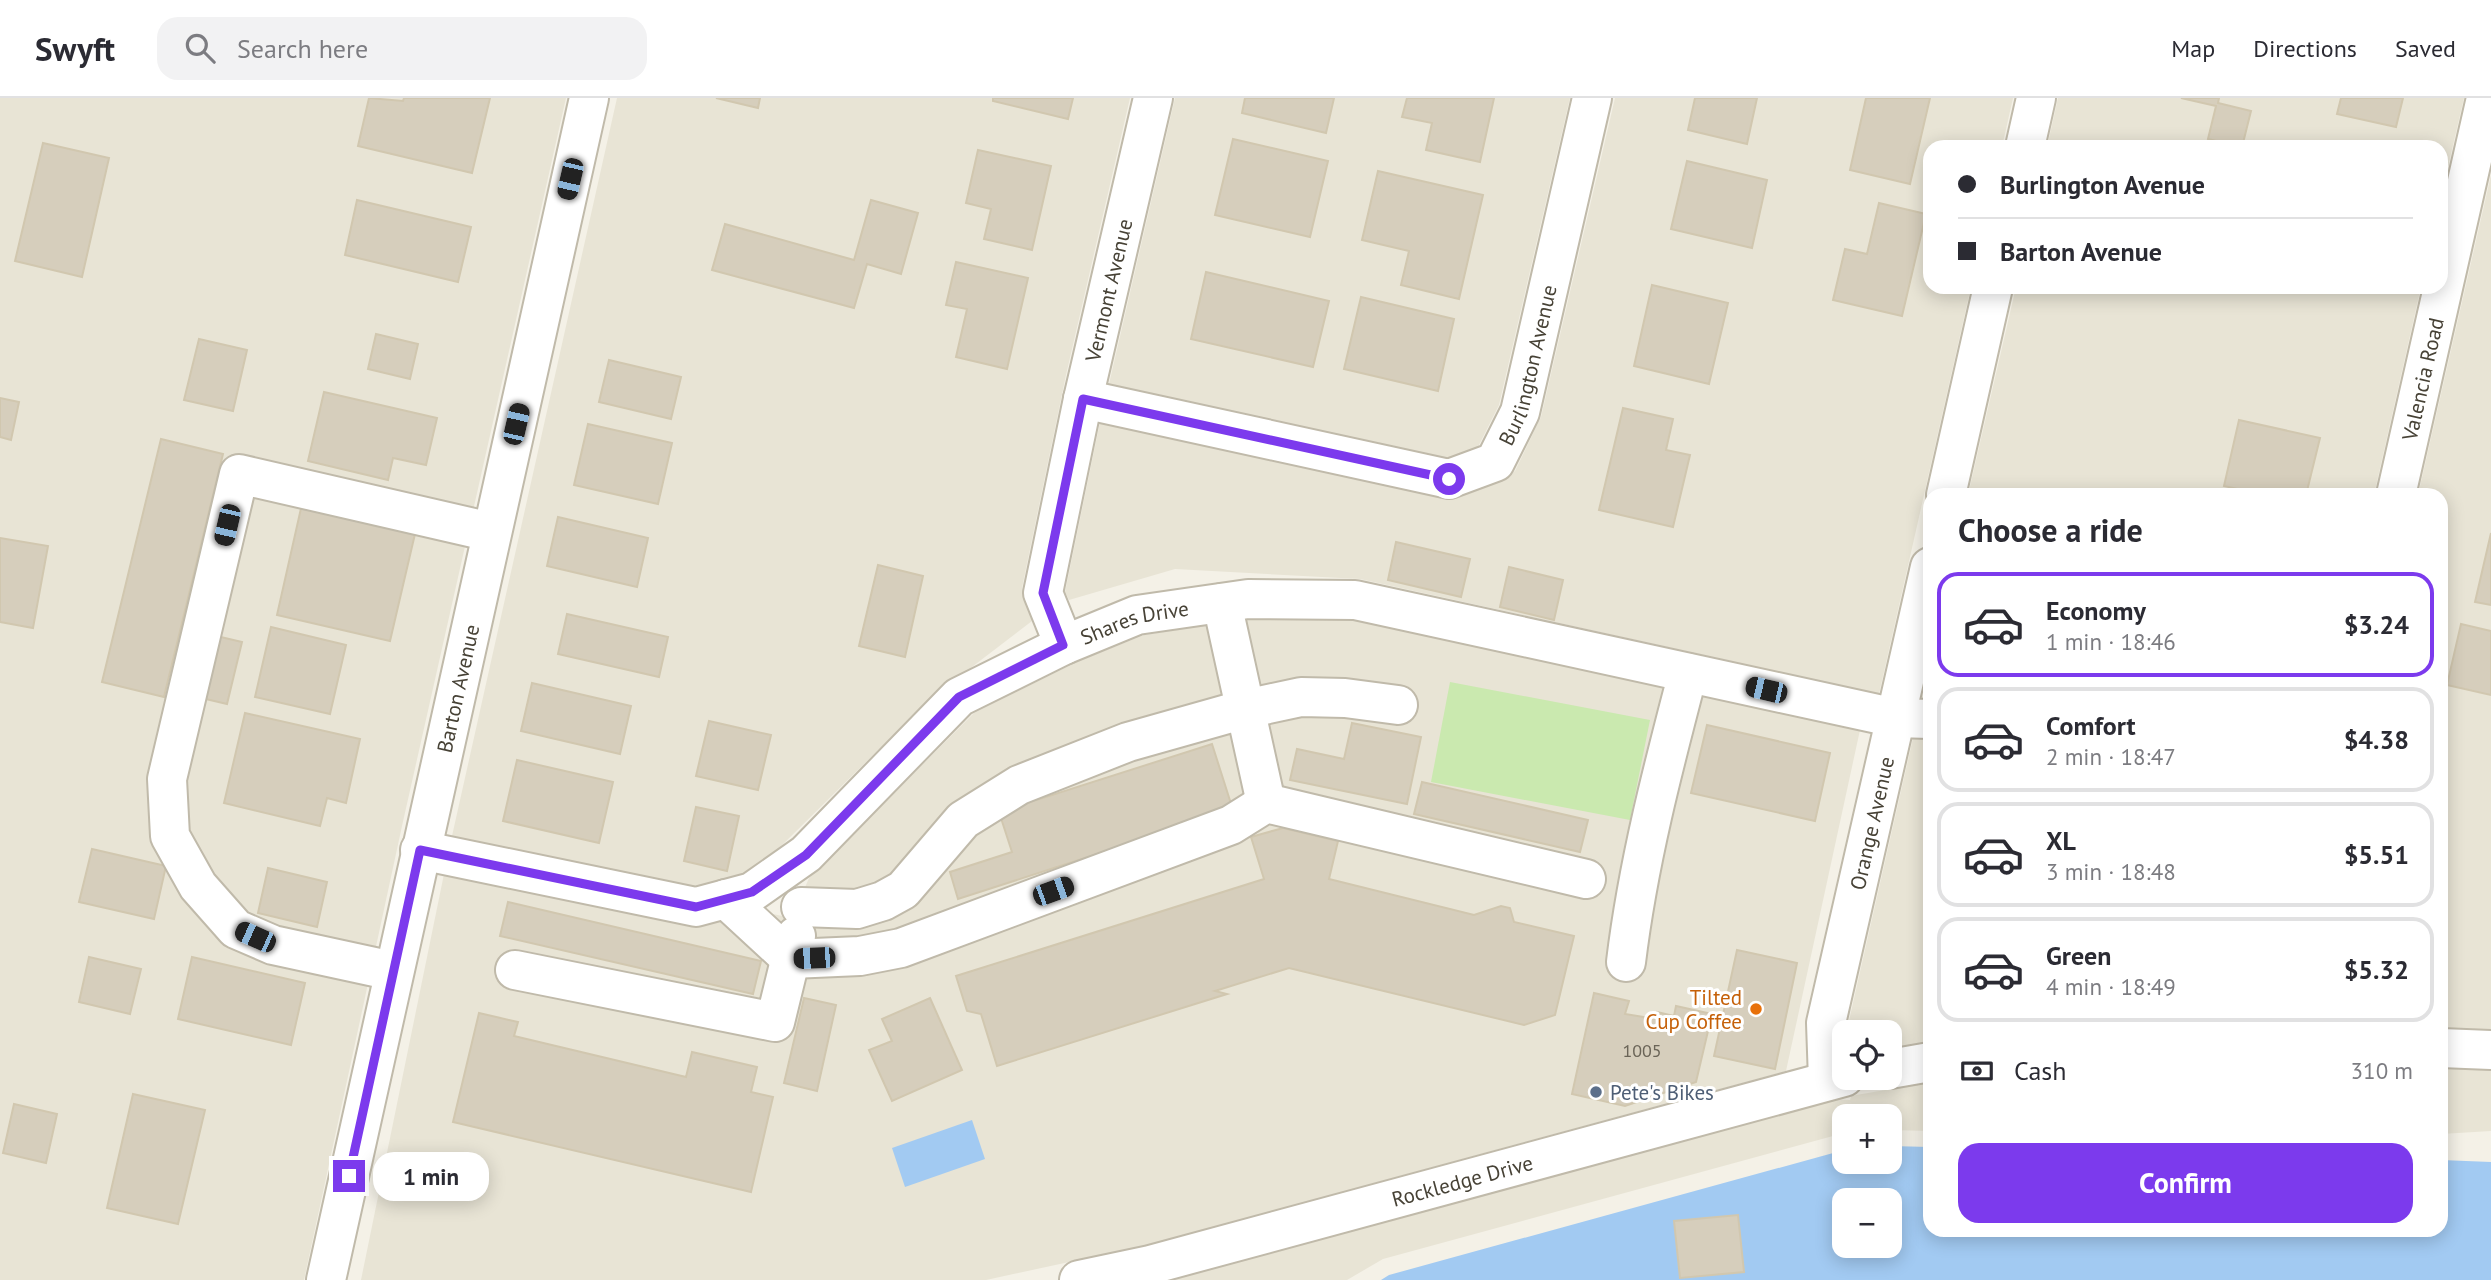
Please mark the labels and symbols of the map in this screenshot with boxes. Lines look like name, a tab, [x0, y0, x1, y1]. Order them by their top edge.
car	[556, 156, 585, 202]
street label: Vermont Avenue	[1078, 216, 1138, 365]
street label: Burlington Avenue	[1492, 282, 1562, 450]
street label: Valencia Road	[2395, 315, 2449, 444]
car	[502, 401, 531, 447]
route start	[1433, 463, 1465, 495]
car	[213, 502, 242, 548]
street label: Shares Drive	[1076, 594, 1190, 650]
street label: Barton Avenue	[430, 622, 485, 755]
car	[1744, 675, 1789, 705]
street label: Orange Avenue	[1843, 754, 1900, 892]
car	[1030, 874, 1077, 908]
car	[232, 919, 279, 955]
car	[793, 947, 836, 969]
place label: Tilted Cup Coffee	[1646, 984, 1742, 1035]
marker: Tilted Cup Coffee	[1748, 1001, 1764, 1017]
house number: 1005	[1622, 1039, 1662, 1062]
place label: Pete's Bikes	[1610, 1079, 1714, 1106]
marker: Pete's Bikes	[1588, 1084, 1604, 1100]
street label: Rockledge Drive	[1389, 1148, 1536, 1212]
callout: 1 min	[374, 1152, 489, 1200]
route end	[333, 1160, 365, 1192]

